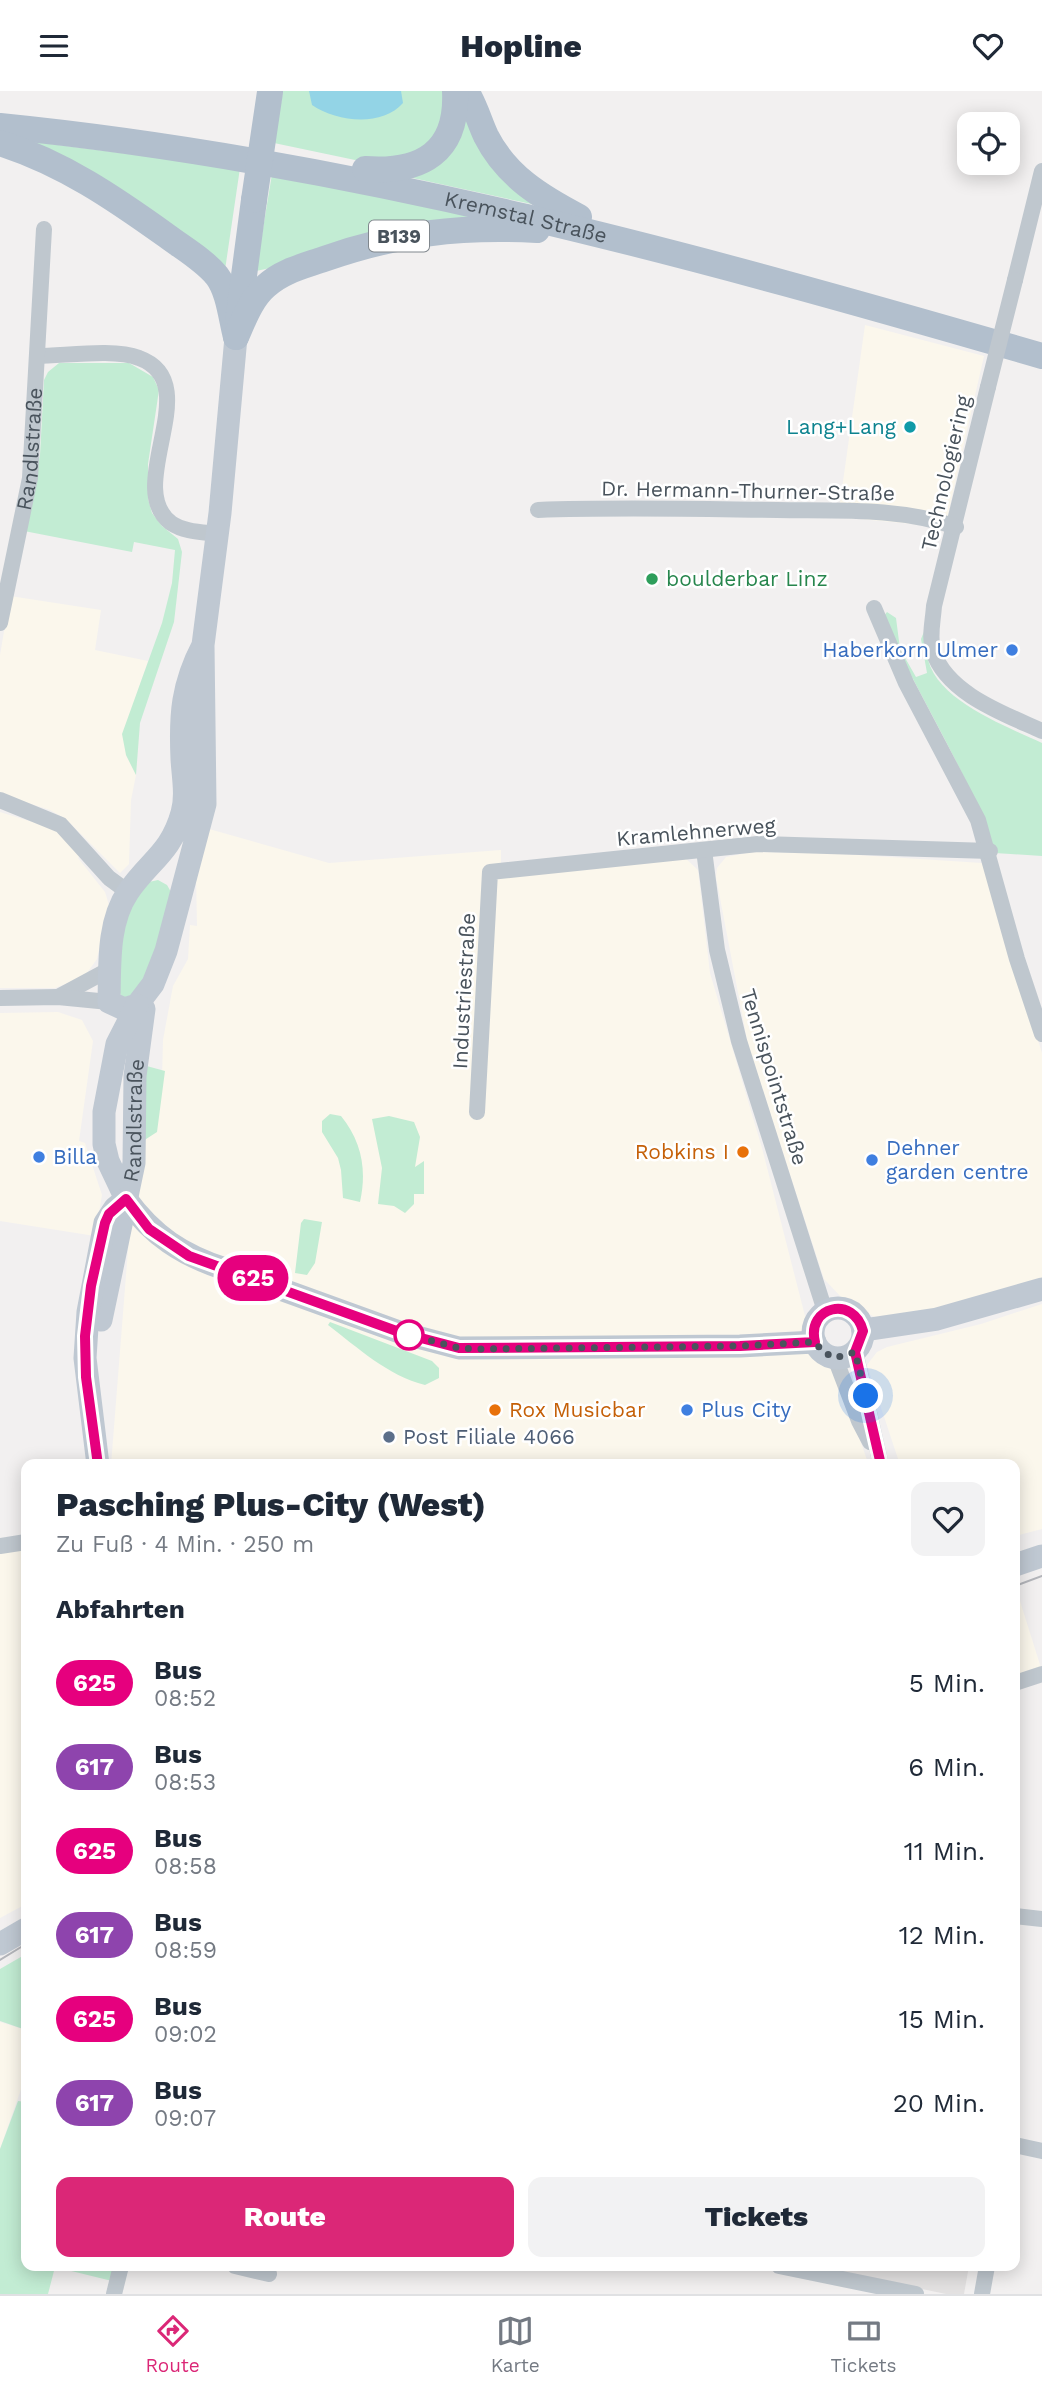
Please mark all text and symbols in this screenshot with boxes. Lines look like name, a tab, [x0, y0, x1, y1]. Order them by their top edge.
icon: menu	[35, 27, 73, 65]
text: Hopline	[460, 27, 582, 65]
icon: heart	[969, 27, 1007, 65]
map controls	[957, 112, 1020, 175]
button: locate	[957, 112, 1020, 175]
street label: Kremstal Straße	[442, 186, 610, 248]
road number: B139	[369, 221, 429, 251]
street label: Randlstraße	[11, 387, 47, 513]
street label: Technologiering	[915, 392, 976, 553]
place label: Lang+Lang	[786, 414, 897, 439]
marker: Lang+Lang	[902, 419, 918, 435]
street label: Dr. Hermann-Thurner-Straße	[601, 475, 895, 506]
place label: boulderbar Linz	[666, 566, 828, 591]
marker: boulderbar Linz	[644, 571, 660, 587]
place label: Haberkorn Ulmer	[822, 637, 998, 662]
marker: Haberkorn Ulmer	[1004, 642, 1020, 658]
street label: Kramlehnerweg	[615, 812, 777, 851]
street label: Industriestraße	[447, 912, 480, 1070]
street label: Tennispointstraße	[736, 986, 813, 1168]
street label: Randlstraße	[117, 1057, 149, 1184]
place label: Dehner garden centre	[886, 1135, 1029, 1184]
place label: Robkins I	[635, 1139, 729, 1164]
place label: Billa	[53, 1144, 97, 1169]
marker: Robkins I	[735, 1144, 751, 1160]
marker: Billa	[31, 1149, 47, 1165]
marker: Dehner garden centre	[864, 1152, 880, 1168]
line badge: 625	[213, 1255, 293, 1301]
text: 625	[231, 1264, 275, 1292]
unlabelled marker	[394, 1320, 424, 1350]
your location	[848, 1378, 883, 1413]
place label: Rox Musicbar	[509, 1397, 646, 1422]
place label: Plus City	[701, 1397, 791, 1422]
marker: Rox Musicbar	[487, 1402, 503, 1418]
marker: Plus City	[679, 1402, 695, 1418]
place label: Post Filiale 4066	[403, 1424, 575, 1449]
marker: Post Filiale 4066	[381, 1429, 397, 1445]
button: heart	[911, 1482, 985, 1556]
text: Pasching Plus-City (West)	[56, 1485, 486, 1524]
text: Zu Fuß · 4 Min. · 250 m	[56, 1531, 314, 1558]
text: Abfahrten	[56, 1594, 185, 1624]
text: Bus	[154, 1655, 202, 1685]
text: 5 Min.	[909, 1668, 985, 1698]
text: 625	[73, 1669, 116, 1697]
text: 08:52	[154, 1685, 216, 1712]
text: Bus	[154, 1739, 202, 1769]
text: 6 Min.	[908, 1752, 985, 1782]
text: 617	[75, 1753, 114, 1781]
text: 08:53	[154, 1769, 216, 1796]
text: Bus	[154, 1823, 202, 1853]
text: 11 Min.	[904, 1836, 985, 1866]
text: 625	[73, 1837, 116, 1865]
text: 08:58	[154, 1853, 217, 1880]
text: Bus	[154, 1907, 202, 1937]
text: 12 Min.	[899, 1920, 985, 1950]
text: 617	[75, 1921, 114, 1949]
text: 08:59	[154, 1937, 217, 1964]
text: Bus	[154, 1991, 202, 2021]
text: 15 Min.	[899, 2004, 985, 2034]
text: 625	[73, 2005, 116, 2033]
text: 09:02	[154, 2021, 217, 2048]
text: Bus	[154, 2075, 202, 2105]
text: 20 Min.	[893, 2088, 985, 2118]
text: 617	[75, 2089, 114, 2117]
text: 09:07	[154, 2105, 216, 2132]
button: Route	[56, 2177, 514, 2257]
button: Tickets	[528, 2177, 985, 2257]
tab: Route	[145, 2312, 200, 2377]
tab: Karte	[491, 2312, 540, 2377]
tab: Tickets	[831, 2312, 897, 2377]

